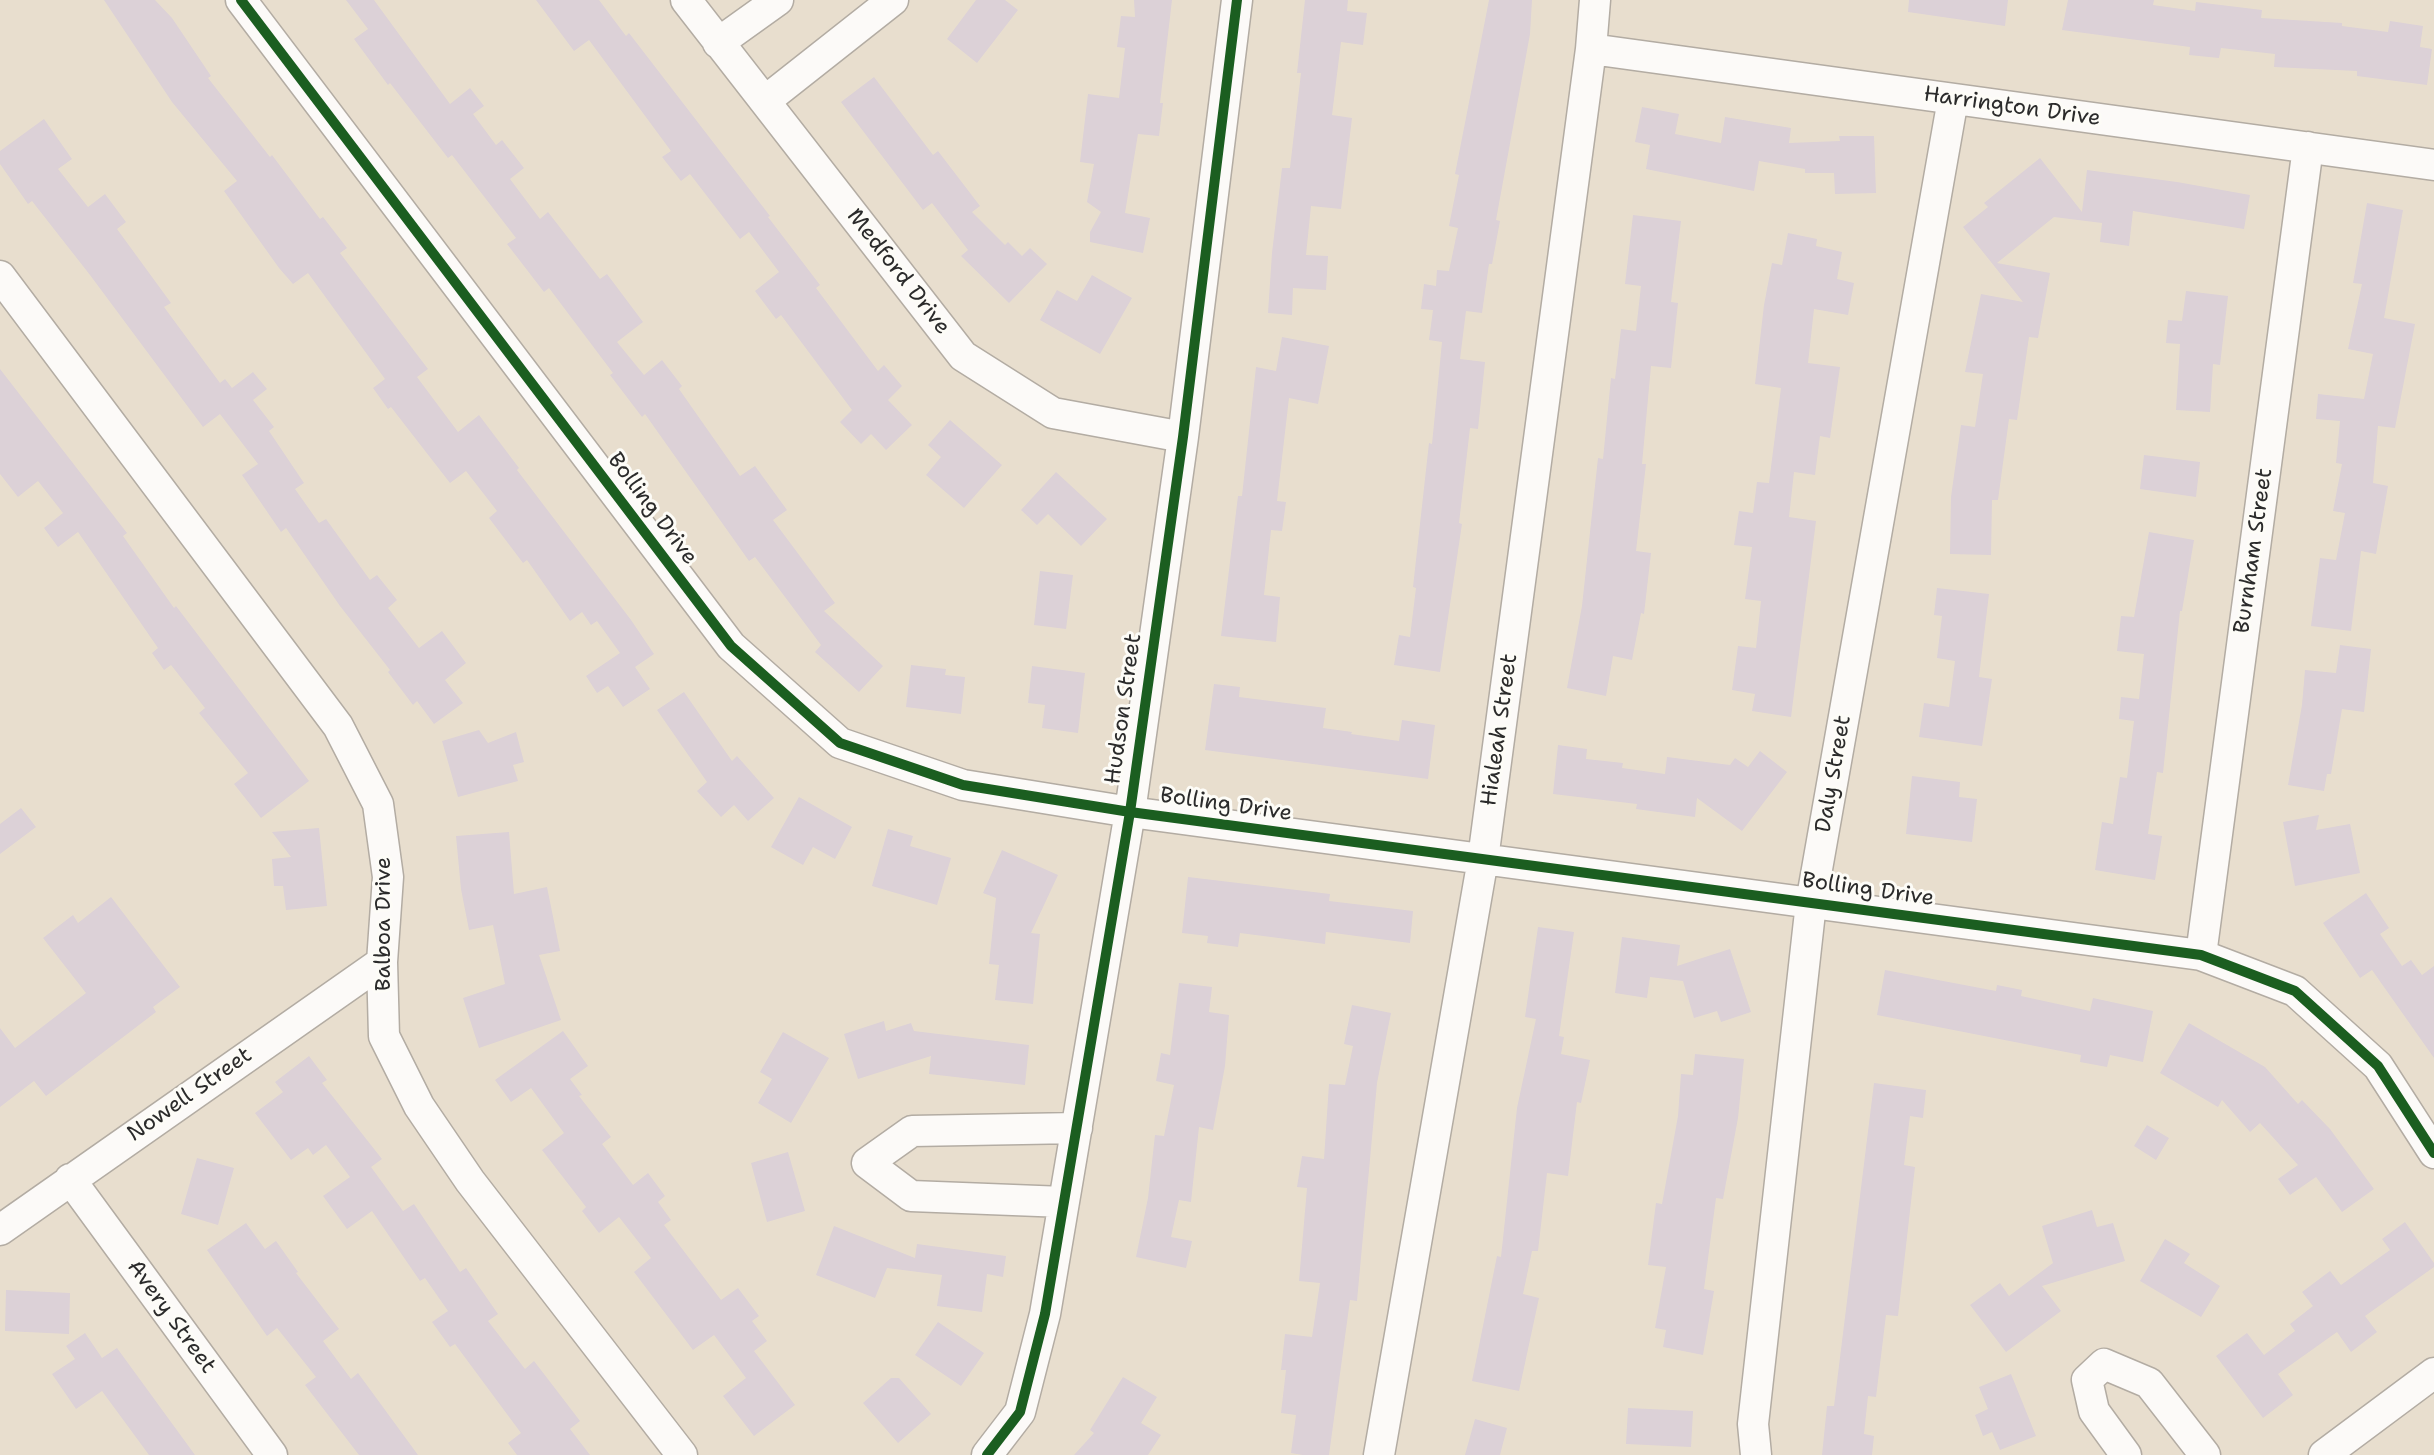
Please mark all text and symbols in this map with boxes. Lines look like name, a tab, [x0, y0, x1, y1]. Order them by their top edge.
street label: Harrington Drive	[1922, 82, 2102, 132]
street label: Medford Drive	[841, 204, 955, 340]
street label: Bolling Drive	[601, 448, 703, 570]
street label: Burnham Street	[2229, 467, 2279, 635]
street label: Hudson Street	[1100, 632, 1148, 786]
street label: Hialeah Street	[1476, 652, 1524, 808]
street label: Daly Street	[1811, 713, 1857, 835]
street label: Bolling Drive	[1158, 783, 1294, 827]
street label: Balboa Drive	[371, 857, 397, 991]
street label: Bolling Drive	[1800, 868, 1936, 912]
street label: Nowell Street	[123, 1042, 257, 1148]
street label: Avery Street	[121, 1255, 221, 1379]

